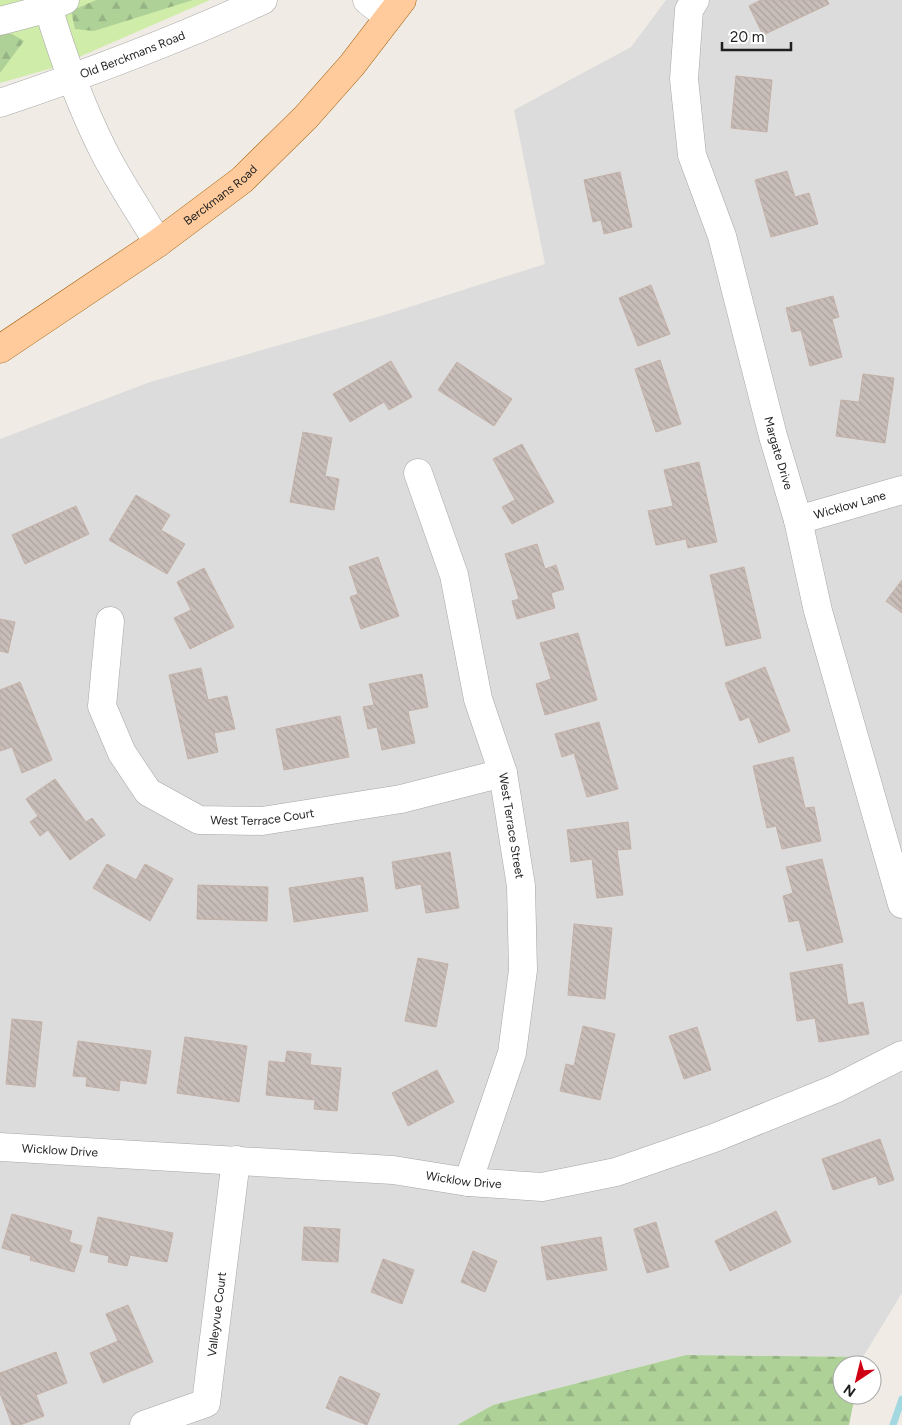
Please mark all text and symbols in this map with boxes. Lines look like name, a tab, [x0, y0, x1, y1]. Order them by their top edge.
scale bar	[722, 20, 791, 52]
street label: Old Berckmans Road	[78, 28, 187, 81]
text: 20 m	[730, 28, 764, 46]
street label: Berckmans Road	[181, 162, 260, 228]
street label: Margate Drive	[761, 415, 796, 492]
street label: Wicklow Lane	[812, 488, 888, 522]
street label: West Terrace Street	[496, 772, 527, 880]
street label: West Terrace Court	[210, 806, 316, 828]
street label: Wicklow Drive	[21, 1141, 99, 1160]
street label: Wicklow Drive	[425, 1168, 502, 1191]
street label: Valleyvue Court	[205, 1271, 229, 1358]
north arrow	[832, 1355, 882, 1405]
text: N	[841, 1380, 859, 1400]

